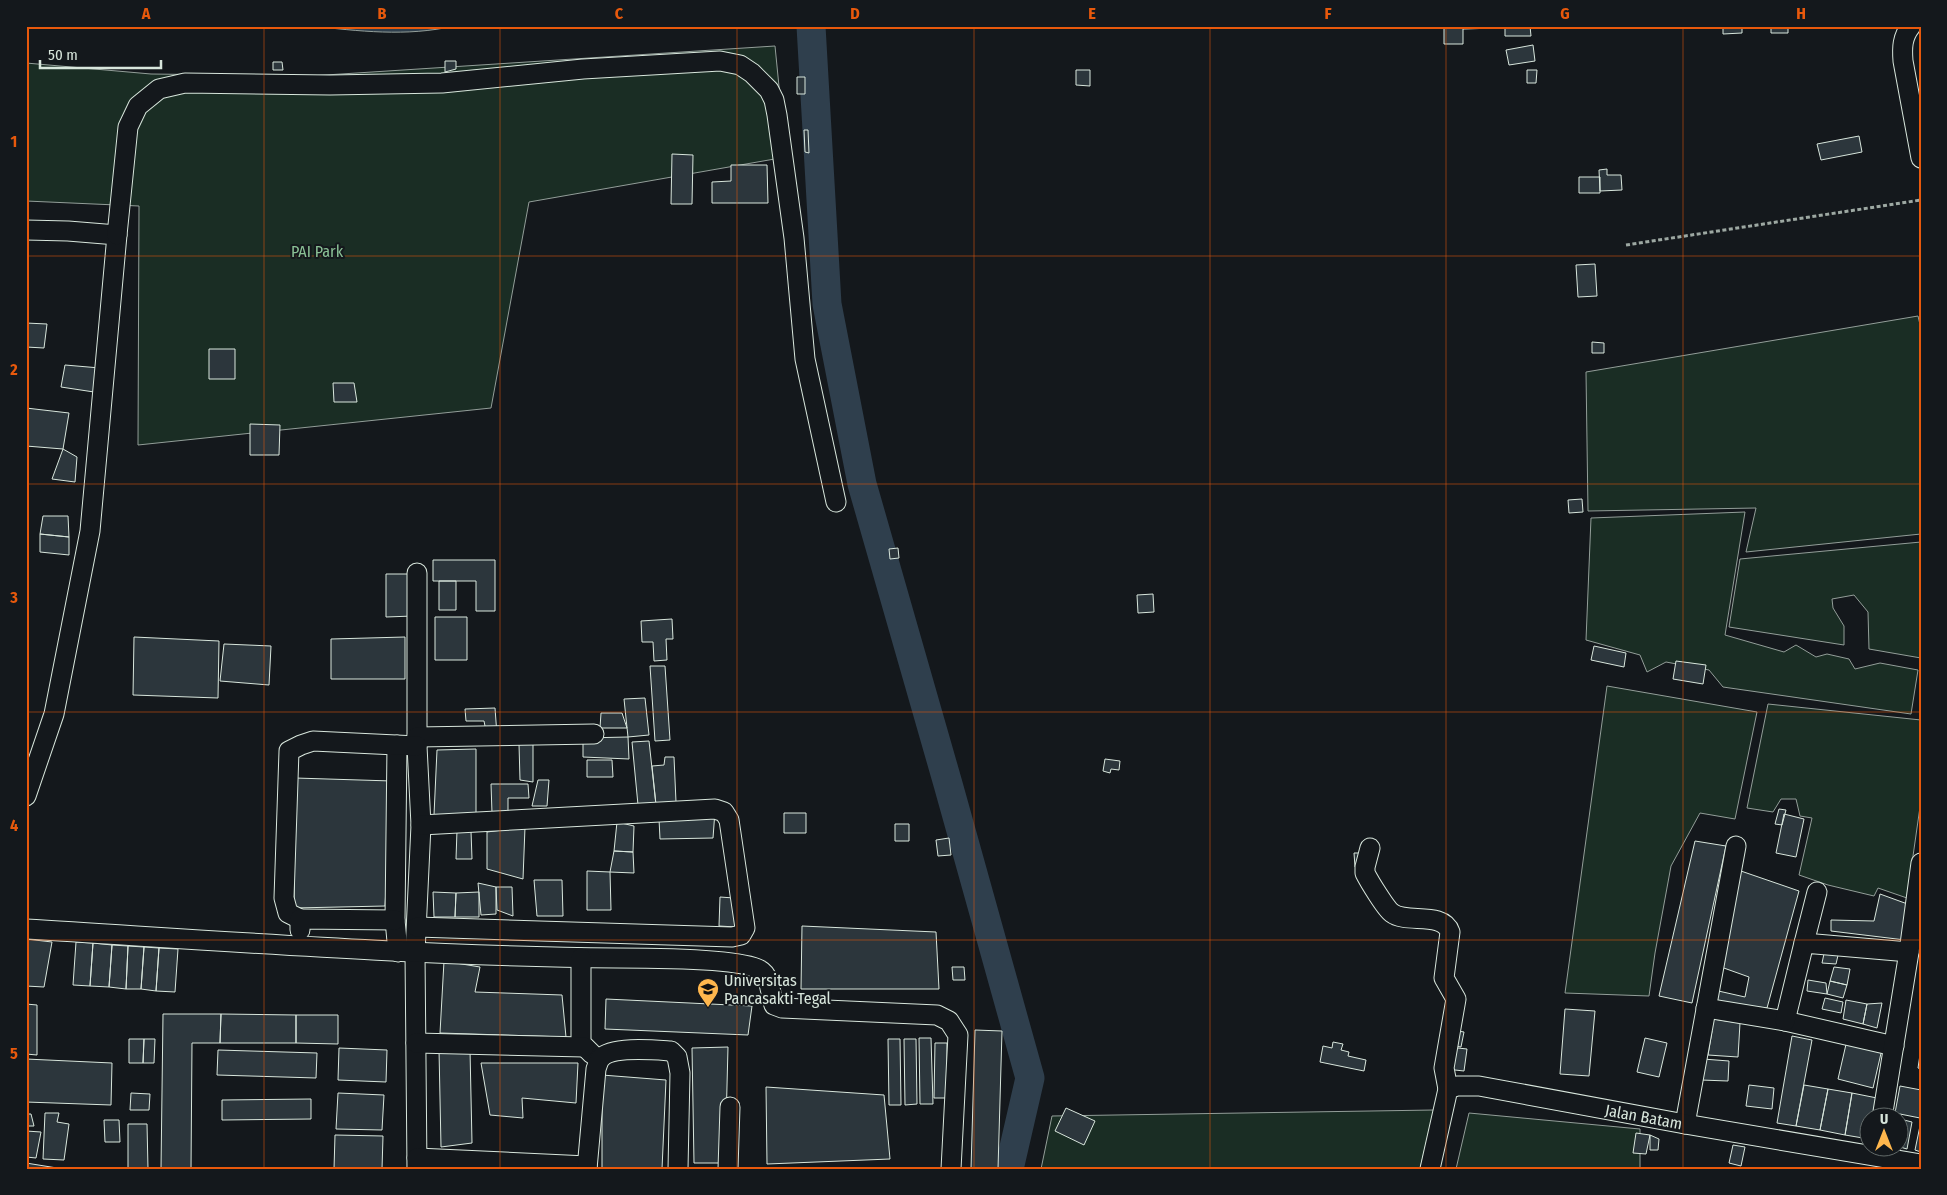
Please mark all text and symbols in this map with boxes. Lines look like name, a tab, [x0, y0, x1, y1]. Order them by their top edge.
text: A	[141, 4, 151, 23]
text: B	[378, 4, 387, 23]
text: C	[615, 4, 624, 23]
text: D	[850, 4, 860, 23]
text: E	[1088, 4, 1096, 23]
text: F	[1324, 4, 1332, 23]
text: G	[1560, 4, 1570, 23]
text: H	[1796, 4, 1806, 23]
scale bar	[40, 38, 161, 70]
text: 50 m	[48, 46, 78, 64]
text: 1	[11, 132, 17, 151]
park label: PAI Park	[291, 242, 344, 261]
text: 2	[9, 360, 18, 379]
text: 3	[9, 588, 18, 607]
text: 4	[10, 816, 18, 835]
place label: Universitas Pancasakti Tegal	[724, 971, 831, 1008]
school or university icon: Universitas Pancasakti Tegal	[696, 977, 720, 1008]
text: 5	[10, 1044, 18, 1063]
street label: Jalan Batam	[1603, 1100, 1684, 1133]
north arrow	[1860, 1108, 1910, 1158]
text: U	[1880, 1111, 1888, 1128]

